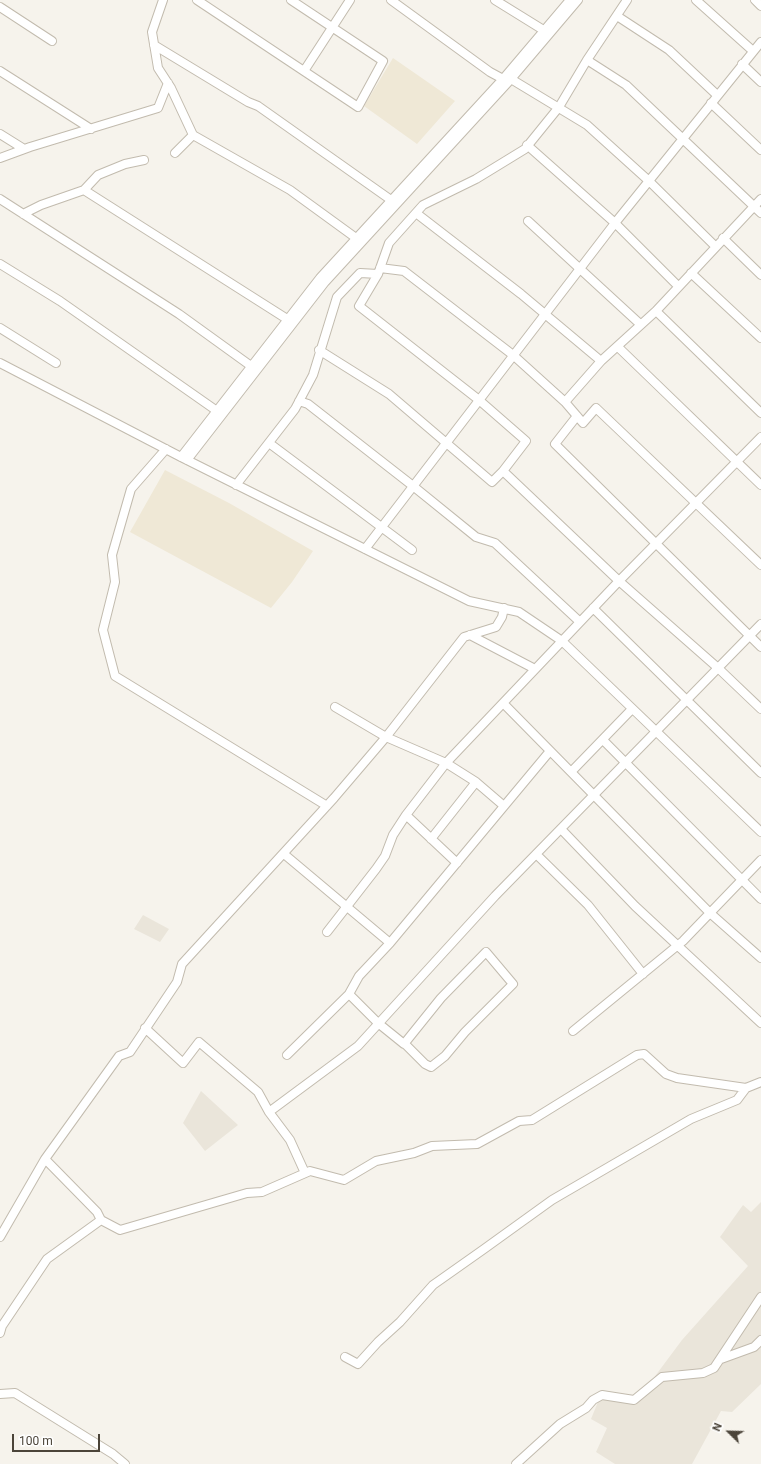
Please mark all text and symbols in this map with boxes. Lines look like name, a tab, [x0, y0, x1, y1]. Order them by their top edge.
north arrow	[709, 1412, 749, 1452]
text: N	[710, 1421, 725, 1433]
scale bar	[14, 1426, 102, 1452]
text: 100 m	[19, 1434, 53, 1448]

